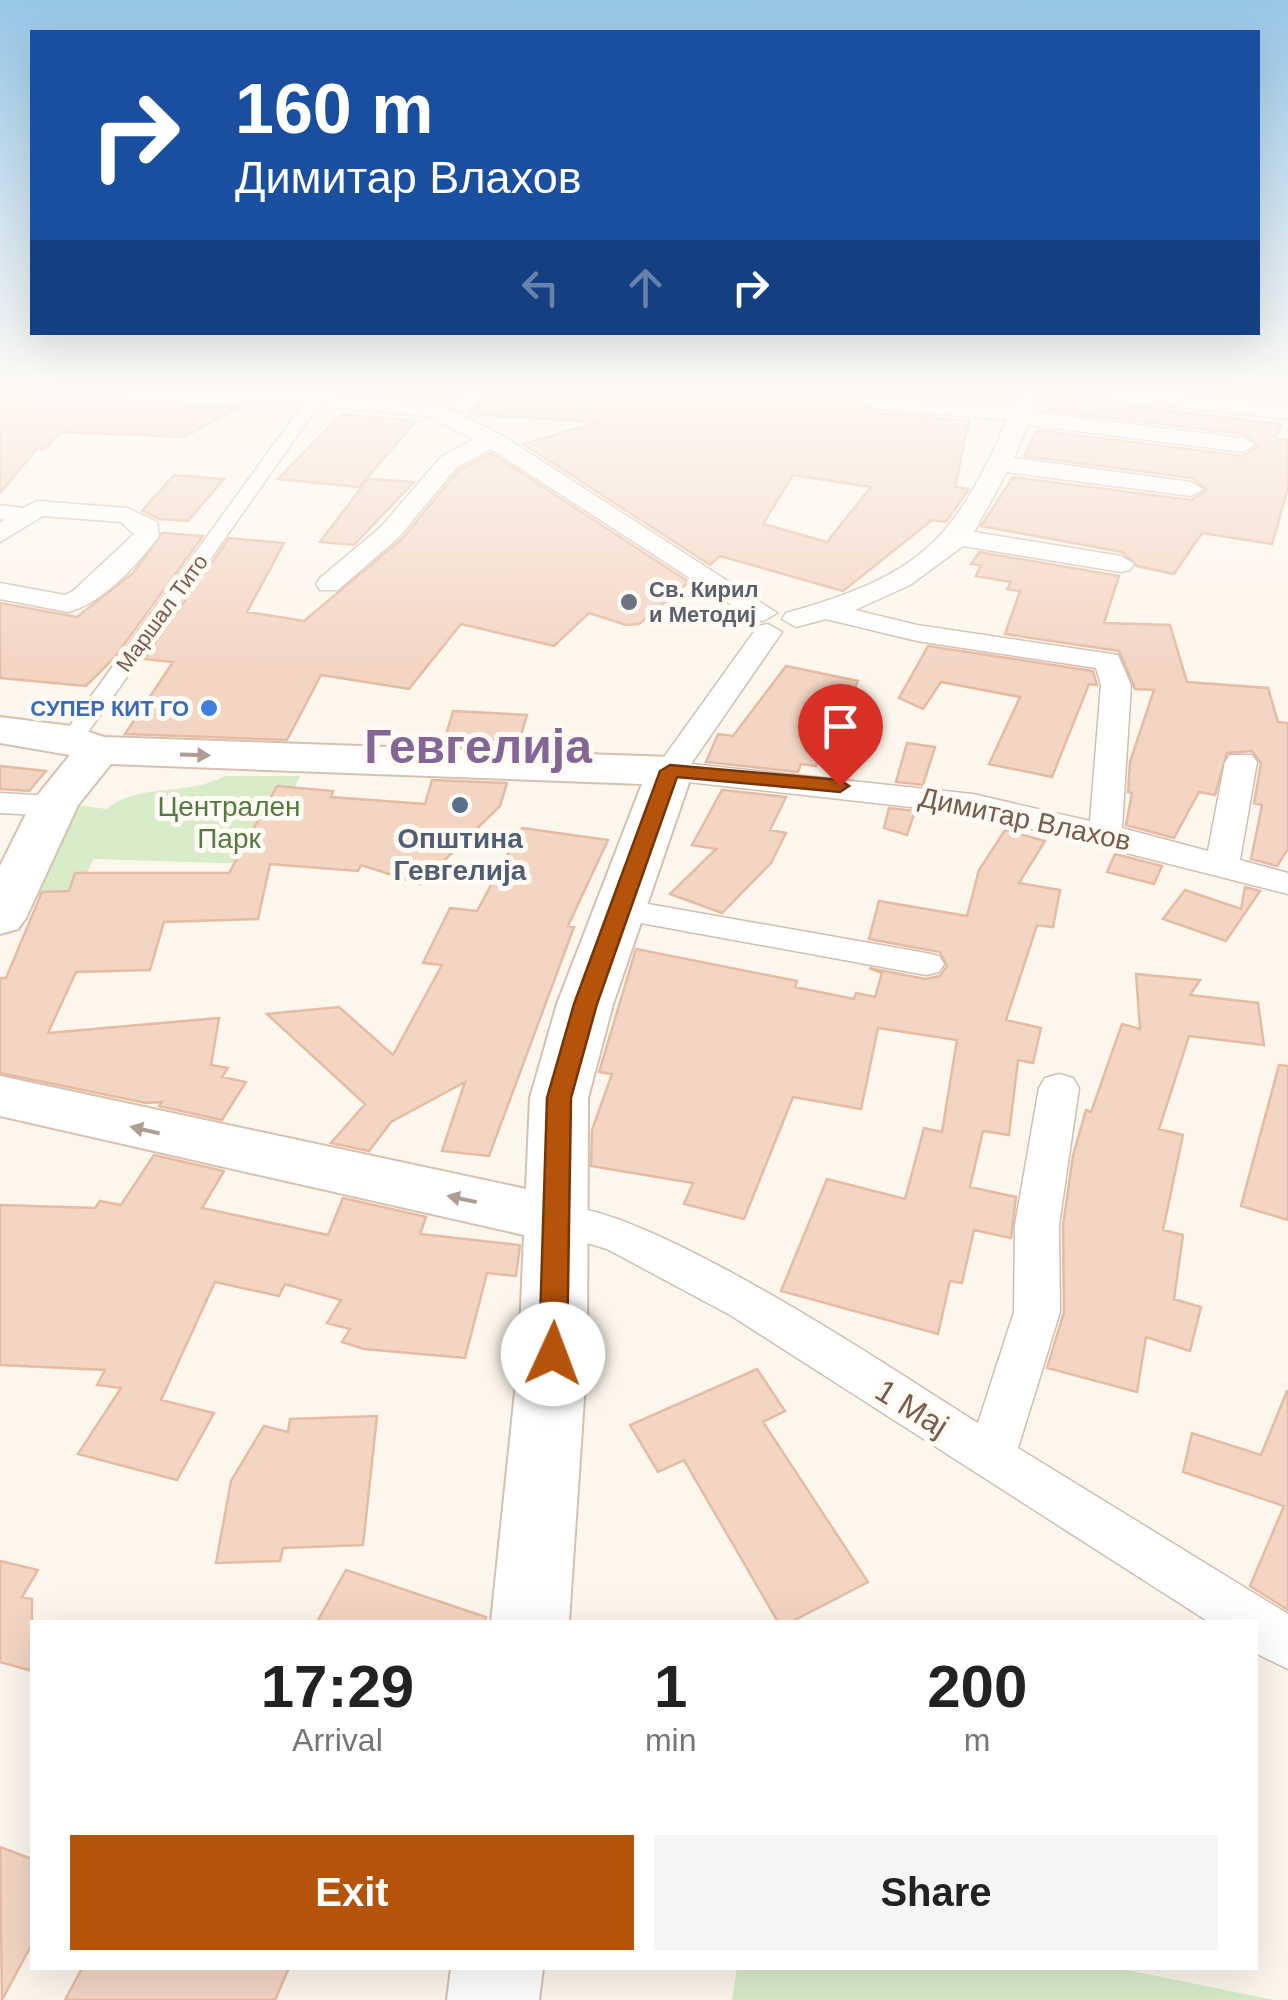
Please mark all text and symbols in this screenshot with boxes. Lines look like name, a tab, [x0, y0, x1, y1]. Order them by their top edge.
icon: right	[70, 70, 200, 200]
text: 160 m	[235, 70, 433, 148]
text: Димитар Влахов	[235, 152, 582, 203]
icon: left	[513, 260, 568, 315]
icon: ahead	[618, 260, 673, 315]
icon: right	[723, 260, 778, 315]
street label: Маршал Тито	[111, 550, 213, 676]
place label: Св. Кирил и Методиј	[649, 577, 759, 627]
marker: Св. Кирил и Методиј	[618, 591, 640, 613]
pin	[798, 684, 883, 787]
place label: СУПЕР КИТ ГО	[30, 696, 189, 721]
marker: СУПЕР КИТ ГО	[198, 697, 220, 719]
icon: arrive	[813, 699, 868, 754]
district label: Гевгелија	[364, 720, 592, 773]
one-way arrow	[180, 747, 212, 763]
street label: Димитар Влахов	[916, 781, 1134, 857]
park label: Централен Парк	[157, 791, 301, 854]
marker: Општина Гевгелија	[449, 794, 471, 816]
place label: Општина Гевгелија	[394, 823, 527, 886]
one-way arrow	[129, 1122, 160, 1137]
one-way arrow	[447, 1190, 478, 1206]
position arrow	[501, 1302, 605, 1406]
street label: 1 Мај	[869, 1372, 955, 1444]
text: 17:29	[261, 1653, 414, 1720]
text: 1	[654, 1653, 687, 1720]
text: 200	[927, 1653, 1027, 1720]
text: Arrival	[292, 1722, 383, 1758]
text: min	[645, 1722, 696, 1758]
text: m	[964, 1722, 991, 1758]
button: Exit	[70, 1835, 634, 1950]
button: Share	[654, 1835, 1218, 1950]

